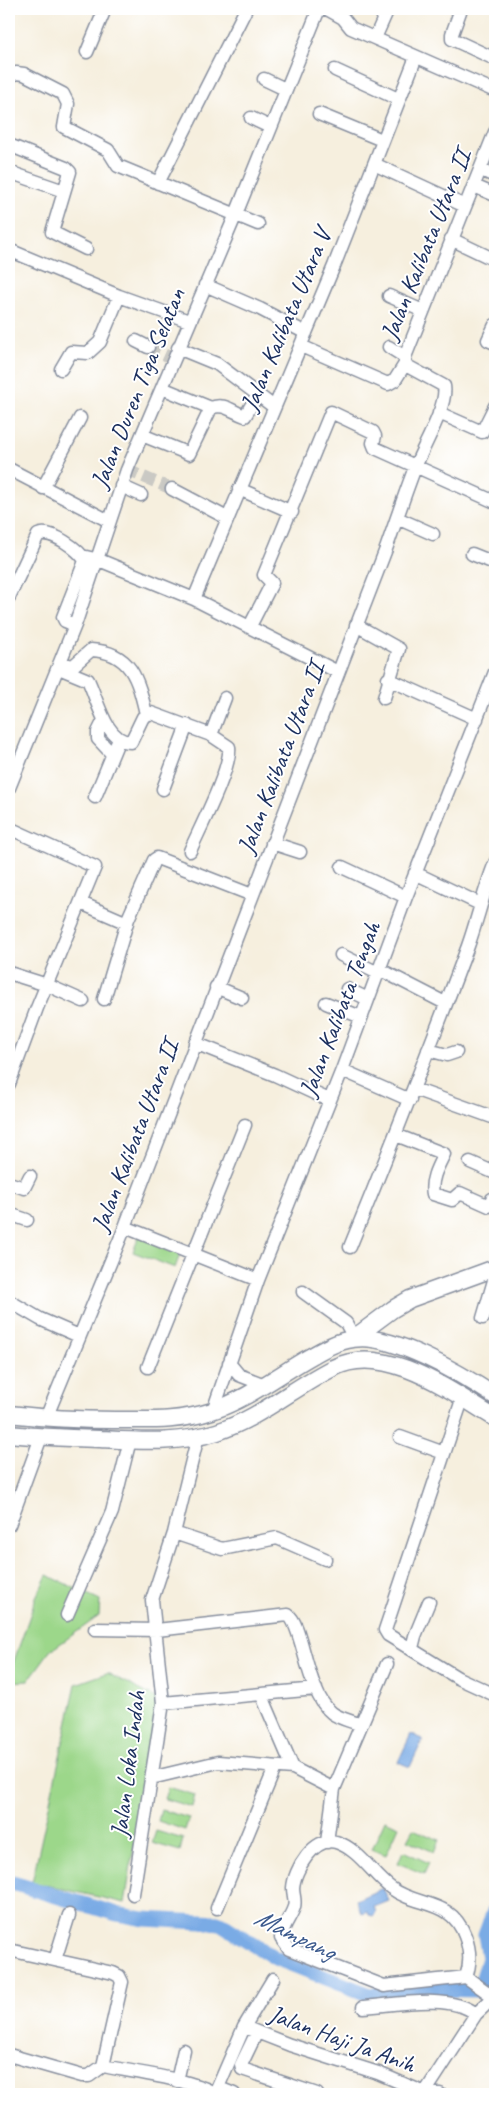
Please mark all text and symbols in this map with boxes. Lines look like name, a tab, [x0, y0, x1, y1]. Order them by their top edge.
street label: Jalan Kalibata Utara II	[373, 141, 481, 346]
street label: Jalan Kalibata Utara V	[233, 220, 341, 417]
street label: Jalan Duren Tiga Selatan	[83, 283, 193, 494]
street label: Jalan Kalibata Utara II	[229, 653, 334, 859]
street label: Jalan Kalibata Tengah	[292, 915, 389, 1102]
street label: Jalan Kalibata Utara II	[83, 1031, 188, 1237]
street label: Jalan Loka Indah	[103, 1688, 153, 1840]
water label: Mampang	[249, 1900, 344, 1969]
street label: Jalan Haji Ja Anih	[264, 1997, 421, 2081]

